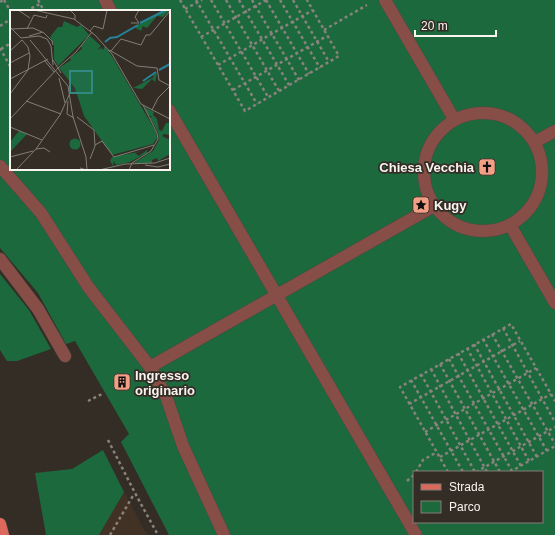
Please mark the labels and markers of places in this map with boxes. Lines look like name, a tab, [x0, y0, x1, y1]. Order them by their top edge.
church icon: Chiesa Vecchia	[477, 157, 497, 177]
place label: Chiesa Vecchia	[379, 160, 475, 175]
place icon: Kugy	[411, 195, 431, 215]
place label: Kugy	[434, 198, 467, 213]
place label: Ingresso originario	[135, 368, 195, 398]
building icon: Ingresso originario	[112, 372, 132, 392]

